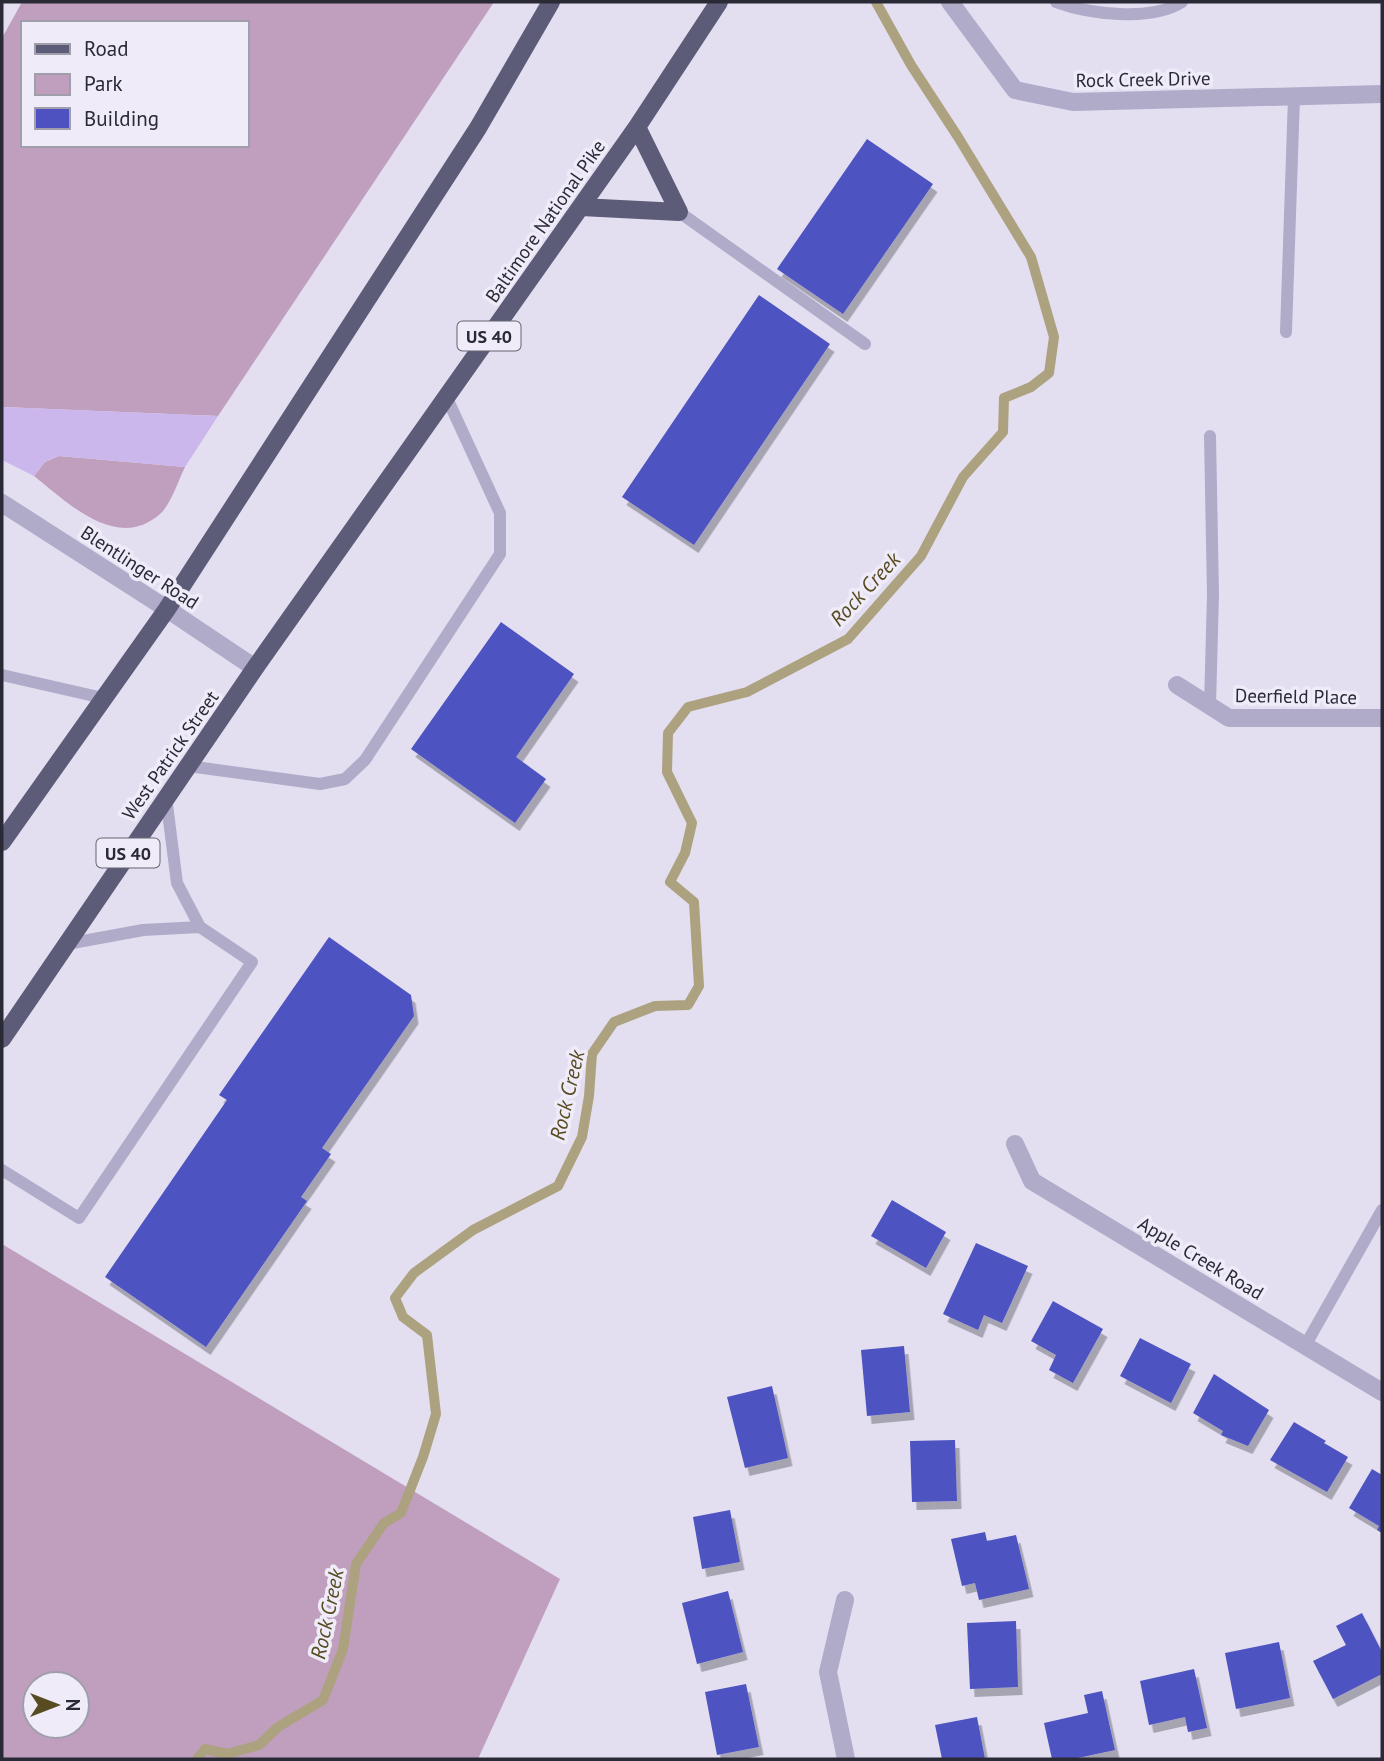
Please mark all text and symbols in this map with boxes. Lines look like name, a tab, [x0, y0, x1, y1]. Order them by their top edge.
legend	[21, 21, 248, 147]
text: Road	[84, 35, 128, 62]
street label: Rock Creek Drive	[1075, 66, 1211, 92]
text: Park	[84, 70, 123, 97]
text: Building	[84, 105, 159, 132]
street label: Baltimore National Pike	[480, 135, 610, 307]
road number: US 40	[458, 322, 520, 350]
street label: Blentlinger Road	[77, 520, 203, 614]
water label: Rock Creek	[824, 545, 907, 632]
street label: Deerfield Place	[1235, 683, 1357, 709]
street label: West Patrick Street	[117, 685, 224, 824]
road number: US 40	[96, 838, 160, 868]
water label: Rock Creek	[544, 1046, 591, 1143]
street label: Apple Creek Road	[1134, 1211, 1268, 1305]
water label: Rock Creek	[304, 1565, 350, 1661]
north arrow	[21, 1670, 91, 1740]
text: N	[61, 1699, 85, 1711]

